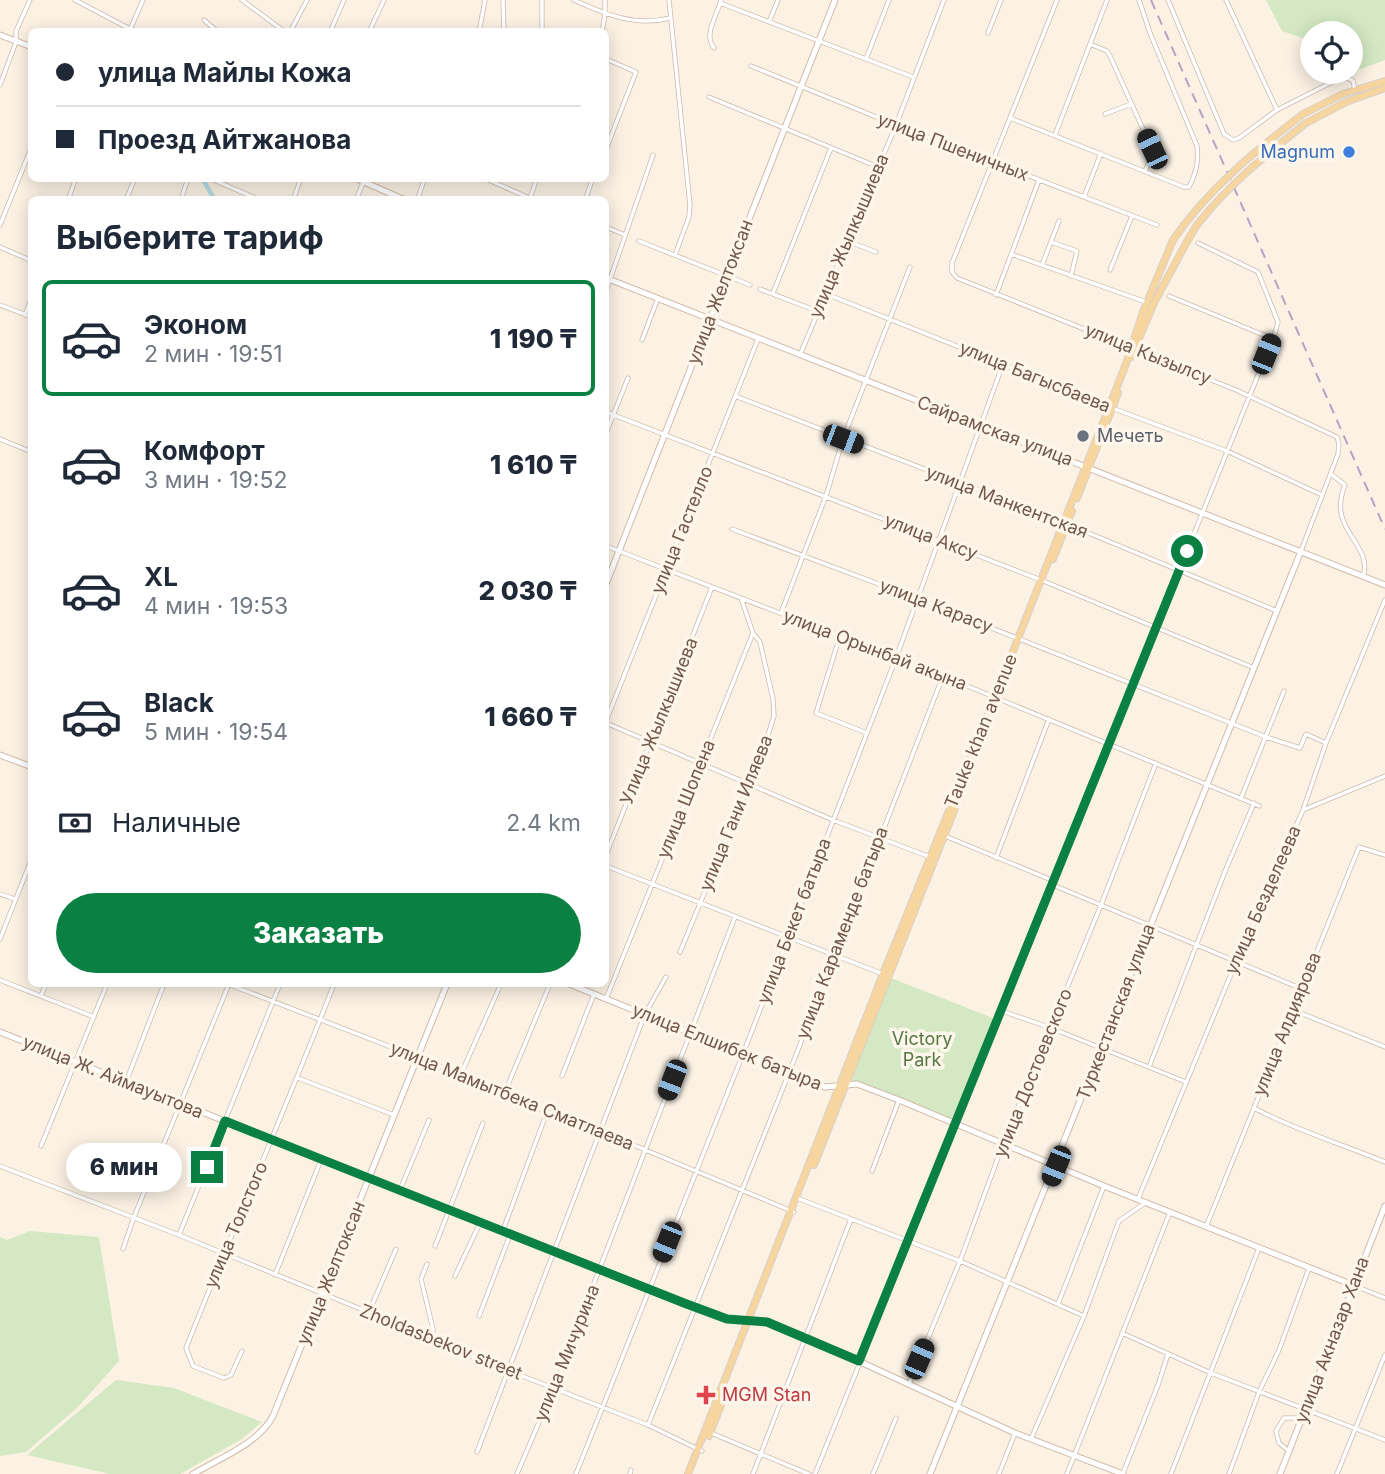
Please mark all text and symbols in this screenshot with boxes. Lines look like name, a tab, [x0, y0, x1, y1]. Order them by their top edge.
map controls	[1300, 21, 1363, 84]
button: locate	[1300, 21, 1363, 84]
text: улица Майлы Кожа	[98, 57, 352, 88]
street label: улица Пшеничных	[875, 108, 1032, 185]
text: Проезд Айтжанова	[98, 124, 351, 155]
car	[1134, 126, 1171, 172]
place label: Magnum	[1261, 141, 1335, 162]
marker: Magnum	[1341, 144, 1357, 160]
street label: улица Жылкышиева	[804, 151, 893, 321]
street label: улица Желтоксан	[682, 217, 757, 367]
text: Выберите тариф	[56, 218, 324, 257]
icon: car	[60, 307, 123, 370]
text: Эконом	[144, 309, 247, 340]
street label: улица Кызылсу	[1082, 319, 1214, 388]
text: 1 190 ₸	[490, 323, 577, 354]
car	[1249, 331, 1284, 377]
street label: улица Багысбаева	[957, 337, 1114, 416]
text: 2 мин · 19:51	[144, 340, 283, 368]
street label: Сайрамская улица	[914, 391, 1076, 470]
car	[820, 422, 867, 456]
place label: Мечеть	[1097, 425, 1164, 446]
marker: Мечеть	[1075, 428, 1091, 444]
icon: car	[60, 433, 123, 496]
text: Комфорт	[144, 435, 265, 466]
text: 1 610 ₸	[490, 449, 577, 480]
street label: улица Манкентская	[923, 461, 1091, 542]
street label: улица Гастелло	[646, 463, 717, 597]
text: 3 мин · 19:52	[144, 466, 287, 494]
street label: улица Аксу	[882, 509, 981, 564]
route start	[1171, 535, 1203, 567]
icon: car	[60, 559, 123, 622]
text: XL	[144, 561, 178, 592]
street label: улица Карасу	[877, 574, 996, 637]
text: 2 030 ₸	[478, 575, 577, 606]
text: 4 мин · 19:53	[144, 592, 288, 620]
street label: улица Орынбай акына	[780, 605, 970, 694]
street label: Улица Жылкышиева	[615, 634, 702, 807]
street label: Tauke khan avenue	[940, 651, 1021, 811]
icon: car	[60, 685, 123, 748]
text: Black	[144, 687, 214, 718]
text: 1 660 ₸	[484, 701, 577, 732]
text: 5 мин · 19:54	[144, 718, 288, 746]
street label: улица Гани Иляева	[695, 732, 776, 894]
street label: улица Шопена	[652, 736, 719, 861]
icon: cash	[56, 804, 94, 842]
text: Наличные	[112, 807, 241, 838]
text: 2.4 km	[506, 809, 581, 837]
street label: улица Безделеева	[1220, 822, 1305, 977]
street label: улица Караменде батыра	[791, 824, 892, 1042]
street label: улица Бекет батыра	[752, 835, 835, 1007]
button: Заказать	[56, 893, 581, 973]
street label: Туркестанская улица	[1072, 921, 1159, 1103]
street label: улица Алдиярова	[1248, 949, 1325, 1099]
street label: улица Достоевского	[989, 985, 1076, 1160]
street label: улица Елшибек батыра	[629, 999, 825, 1094]
park label: Victory Park	[892, 1028, 952, 1070]
street label: улица Ж. Аймауытова	[20, 1031, 207, 1122]
street label: улица Мамытбека Сматлаева	[387, 1037, 637, 1154]
car	[655, 1057, 690, 1103]
callout: 6 мин	[67, 1142, 182, 1192]
car	[1039, 1143, 1074, 1189]
route end	[191, 1151, 223, 1183]
text: 6 мин	[90, 1153, 158, 1181]
street label: улица Толстого	[199, 1159, 272, 1291]
street label: улица Желтоксан	[292, 1198, 369, 1348]
car	[650, 1219, 685, 1265]
street label: улица Акназар Хана	[1290, 1254, 1373, 1426]
street label: улица Мичурина	[529, 1281, 604, 1424]
street label: Zholdasbekov street	[357, 1299, 525, 1384]
car	[902, 1336, 937, 1382]
place label: MGM Stan	[722, 1384, 811, 1405]
marker: MGM Stan	[696, 1385, 716, 1405]

